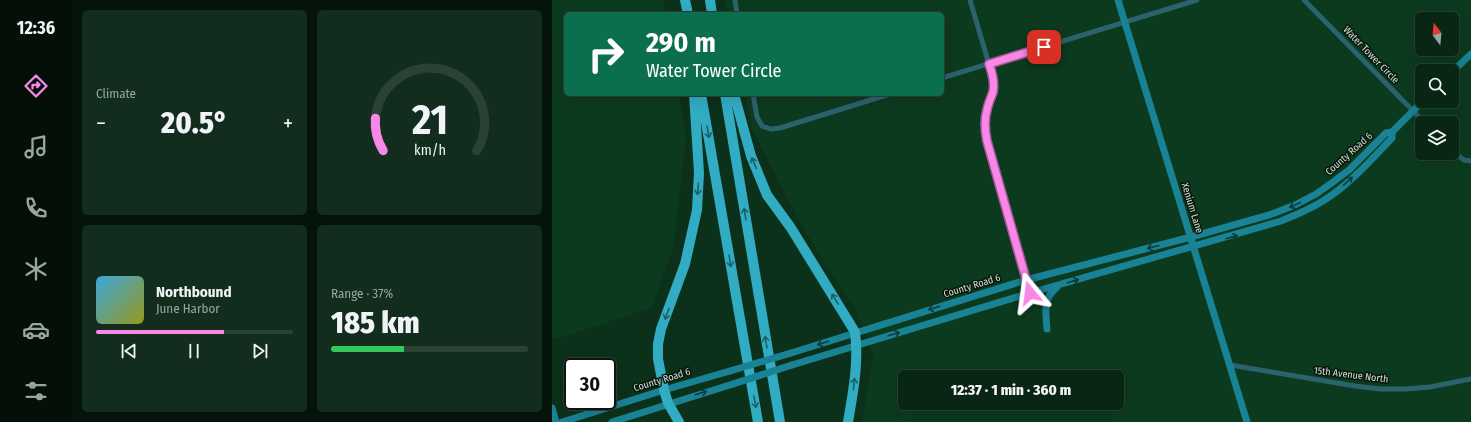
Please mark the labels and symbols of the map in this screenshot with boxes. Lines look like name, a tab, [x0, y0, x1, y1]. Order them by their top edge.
north arrow	[1415, 12, 1459, 56]
street label: Water Tower Circle	[1341, 24, 1402, 86]
pin	[1027, 30, 1061, 64]
one-way arrow	[704, 126, 712, 139]
street label: County Road 6	[1323, 130, 1375, 178]
one-way arrow	[750, 158, 758, 170]
one-way arrow	[1343, 177, 1353, 186]
street label: Xenium Lane	[1179, 181, 1205, 235]
one-way arrow	[694, 182, 702, 195]
one-way arrow	[1289, 202, 1301, 209]
one-way arrow	[741, 208, 749, 221]
one-way arrow	[1225, 233, 1238, 240]
one-way arrow	[1147, 244, 1160, 251]
one-way arrow	[726, 254, 734, 267]
street label: County Road 6	[942, 272, 1002, 300]
position arrow	[1009, 272, 1051, 314]
one-way arrow	[1066, 277, 1079, 285]
one-way arrow	[830, 293, 838, 305]
one-way arrow	[927, 305, 940, 312]
one-way arrow	[662, 308, 670, 320]
one-way arrow	[887, 330, 900, 337]
one-way arrow	[762, 336, 770, 349]
one-way arrow	[816, 340, 829, 347]
speed limit sign: 30	[564, 358, 616, 410]
street label: 15th Avenue North	[1313, 364, 1389, 386]
street label: County Road 6	[632, 366, 692, 394]
one-way arrow	[851, 378, 858, 391]
one-way arrow	[694, 389, 707, 396]
one-way arrow	[751, 396, 759, 409]

